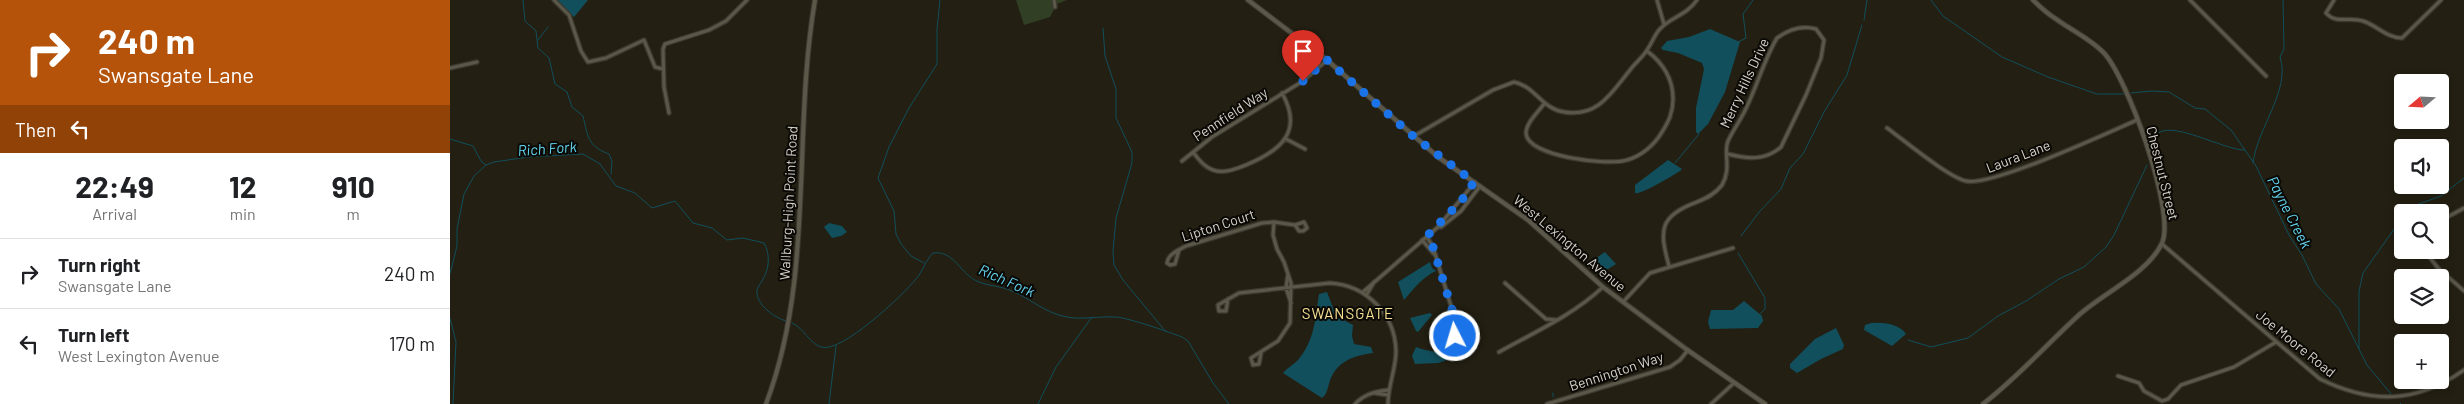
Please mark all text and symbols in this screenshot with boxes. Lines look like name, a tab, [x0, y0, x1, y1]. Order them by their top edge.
text: 240 m	[98, 19, 195, 61]
icon: right	[15, 20, 80, 85]
pin	[1282, 30, 1324, 81]
street label: Merry Hills Drive	[1716, 35, 1772, 131]
icon: arrive	[1289, 37, 1317, 65]
text: Swansgate Lane	[98, 61, 254, 87]
north arrow	[2394, 74, 2449, 129]
map controls	[2394, 74, 2449, 389]
street label: Pennfield Way	[1190, 83, 1271, 144]
icon: left	[66, 115, 94, 143]
text: Then	[15, 118, 56, 141]
street label: Chestnut Street	[2143, 124, 2183, 222]
street label: Wallburg-High Point Road	[775, 125, 801, 281]
street label: Laura Lane	[1983, 136, 2053, 176]
water label: Rich Fork	[517, 137, 578, 159]
button: sound	[2394, 139, 2449, 194]
text: 22:49	[75, 168, 154, 204]
text: 12	[229, 168, 256, 204]
text: 910	[332, 168, 375, 204]
water label: Payne Creek	[2264, 173, 2316, 252]
street label: West Lexington Avenue	[1510, 191, 1630, 295]
text: Arrival	[92, 204, 137, 223]
text: min	[230, 204, 256, 223]
text: m	[347, 204, 360, 223]
button: search	[2394, 204, 2449, 259]
street label: Lipton Court	[1179, 205, 1257, 245]
text: Turn right	[58, 253, 140, 276]
icon: right	[15, 260, 43, 288]
water label: Rich Fork	[976, 260, 1038, 301]
text: 240 m	[384, 262, 435, 285]
button: layers	[2394, 269, 2449, 324]
text: Swansgate Lane	[58, 276, 172, 295]
district label: SWANSGATE	[1302, 304, 1394, 322]
street label: Joe Moore Road	[2253, 306, 2339, 380]
position arrow	[1428, 309, 1480, 361]
text: Turn left	[58, 323, 129, 346]
icon: left	[15, 330, 43, 358]
text: 170 m	[389, 332, 435, 355]
button: +	[2394, 334, 2449, 389]
text: West Lexington Avenue	[58, 346, 220, 365]
street label: Bennington Way	[1567, 348, 1666, 394]

